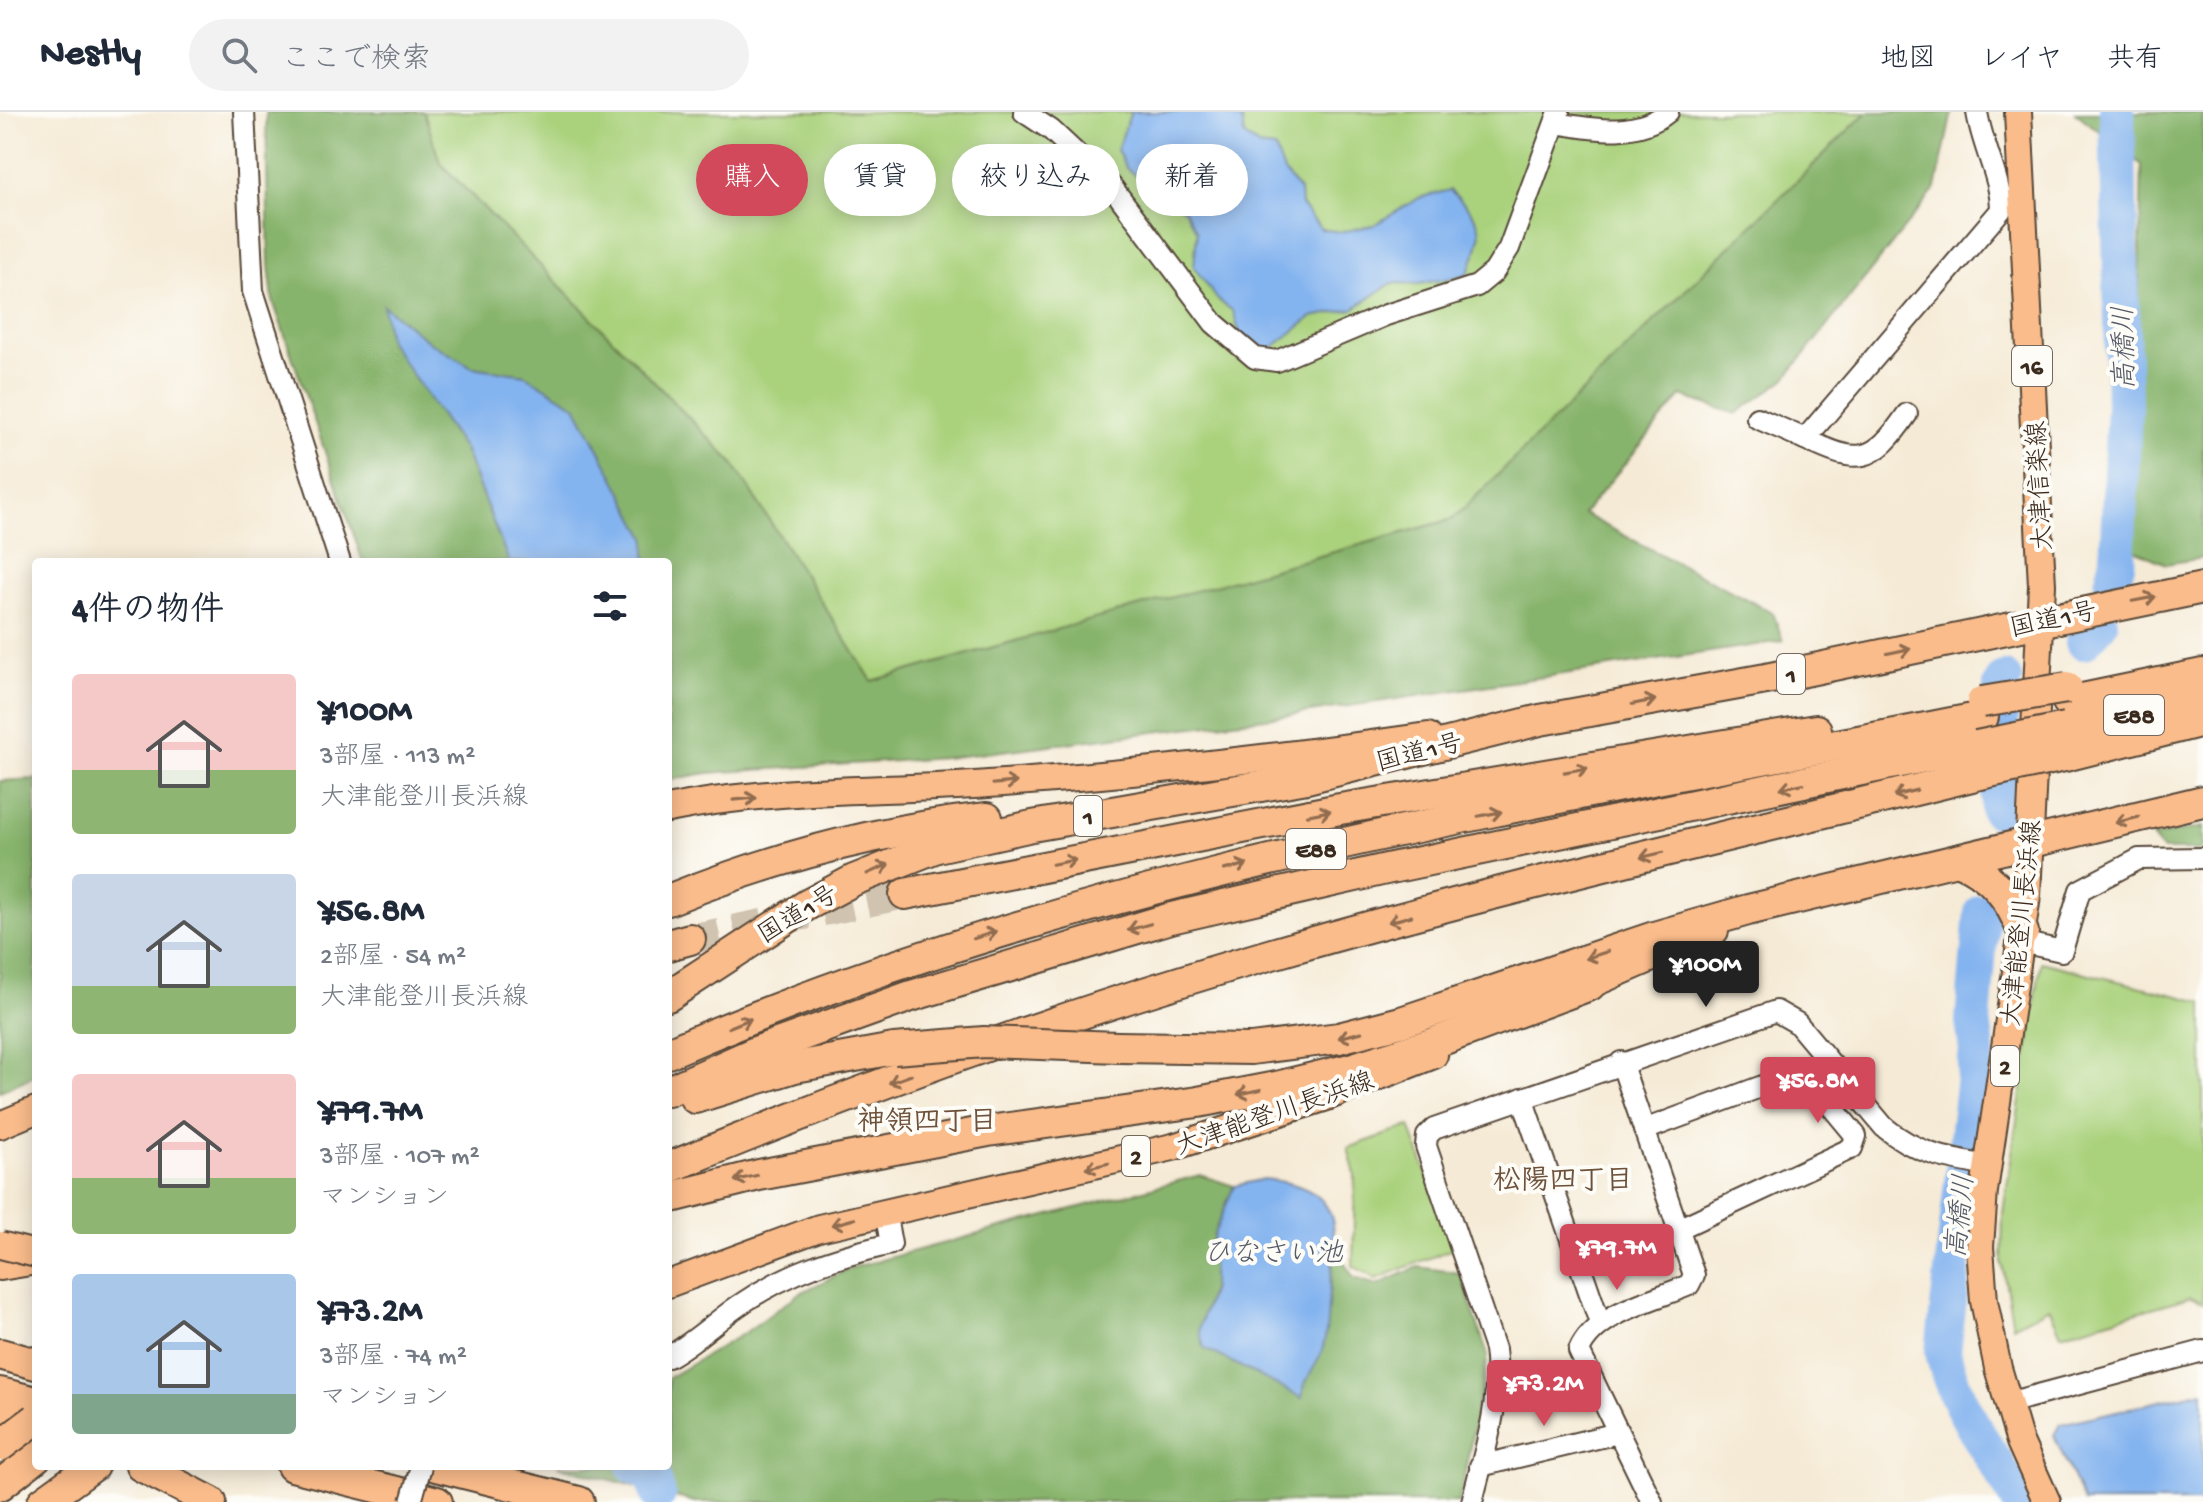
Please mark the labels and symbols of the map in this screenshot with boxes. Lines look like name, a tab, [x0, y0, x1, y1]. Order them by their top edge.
water label: 高橋川	[2108, 306, 2144, 390]
road number: 16	[2012, 346, 2052, 386]
street label: 大津信楽線	[2022, 420, 2061, 552]
one-way arrow	[2131, 591, 2157, 606]
street label: 国道1号	[2007, 597, 2100, 647]
one-way arrow	[1886, 643, 1911, 658]
road number: 1	[1777, 654, 1805, 694]
one-way arrow	[1631, 693, 1656, 708]
road number: E88	[2104, 695, 2164, 735]
street label: 国道1号	[1373, 729, 1467, 781]
one-way arrow	[1562, 762, 1588, 777]
one-way arrow	[991, 775, 1018, 790]
one-way arrow	[1779, 779, 1805, 794]
one-way arrow	[1892, 787, 1918, 802]
one-way arrow	[731, 791, 758, 806]
road number: 1	[1074, 796, 1102, 836]
one-way arrow	[1306, 805, 1331, 820]
one-way arrow	[1477, 805, 1502, 820]
one-way arrow	[2115, 813, 2141, 828]
street label: 大津能登川長浜線	[1997, 818, 2051, 1029]
road number: E88	[1286, 829, 1346, 869]
one-way arrow	[1640, 849, 1665, 864]
one-way arrow	[1051, 854, 1076, 869]
one-way arrow	[1222, 859, 1248, 874]
one-way arrow	[865, 860, 890, 875]
street label: 国道1号	[753, 880, 845, 953]
one-way arrow	[1387, 912, 1413, 927]
one-way arrow	[1127, 920, 1153, 935]
one-way arrow	[971, 927, 997, 942]
pin: ¥100M	[1650, 941, 1762, 1009]
one-way arrow	[1585, 949, 1610, 963]
one-way arrow	[727, 1015, 752, 1029]
one-way arrow	[1337, 1028, 1363, 1043]
road number: 2	[1991, 1046, 2019, 1086]
pin: ¥56.8M	[1753, 1057, 1883, 1125]
street label: 大津能登川長浜線	[1172, 1067, 1379, 1165]
one-way arrow	[888, 1073, 913, 1087]
one-way arrow	[1237, 1085, 1262, 1100]
district label: 神領四丁目	[857, 1106, 997, 1140]
road number: 2	[1122, 1136, 1150, 1176]
one-way arrow	[1085, 1159, 1111, 1174]
district label: 松陽四丁目	[1493, 1166, 1633, 1199]
one-way arrow	[734, 1171, 760, 1186]
water label: 高橋川	[1941, 1173, 1983, 1260]
one-way arrow	[831, 1215, 857, 1230]
pin: ¥79.7M	[1552, 1224, 1682, 1292]
water label: ひなさい池	[1203, 1239, 1344, 1272]
pin: ¥73.2M	[1479, 1360, 1609, 1428]

